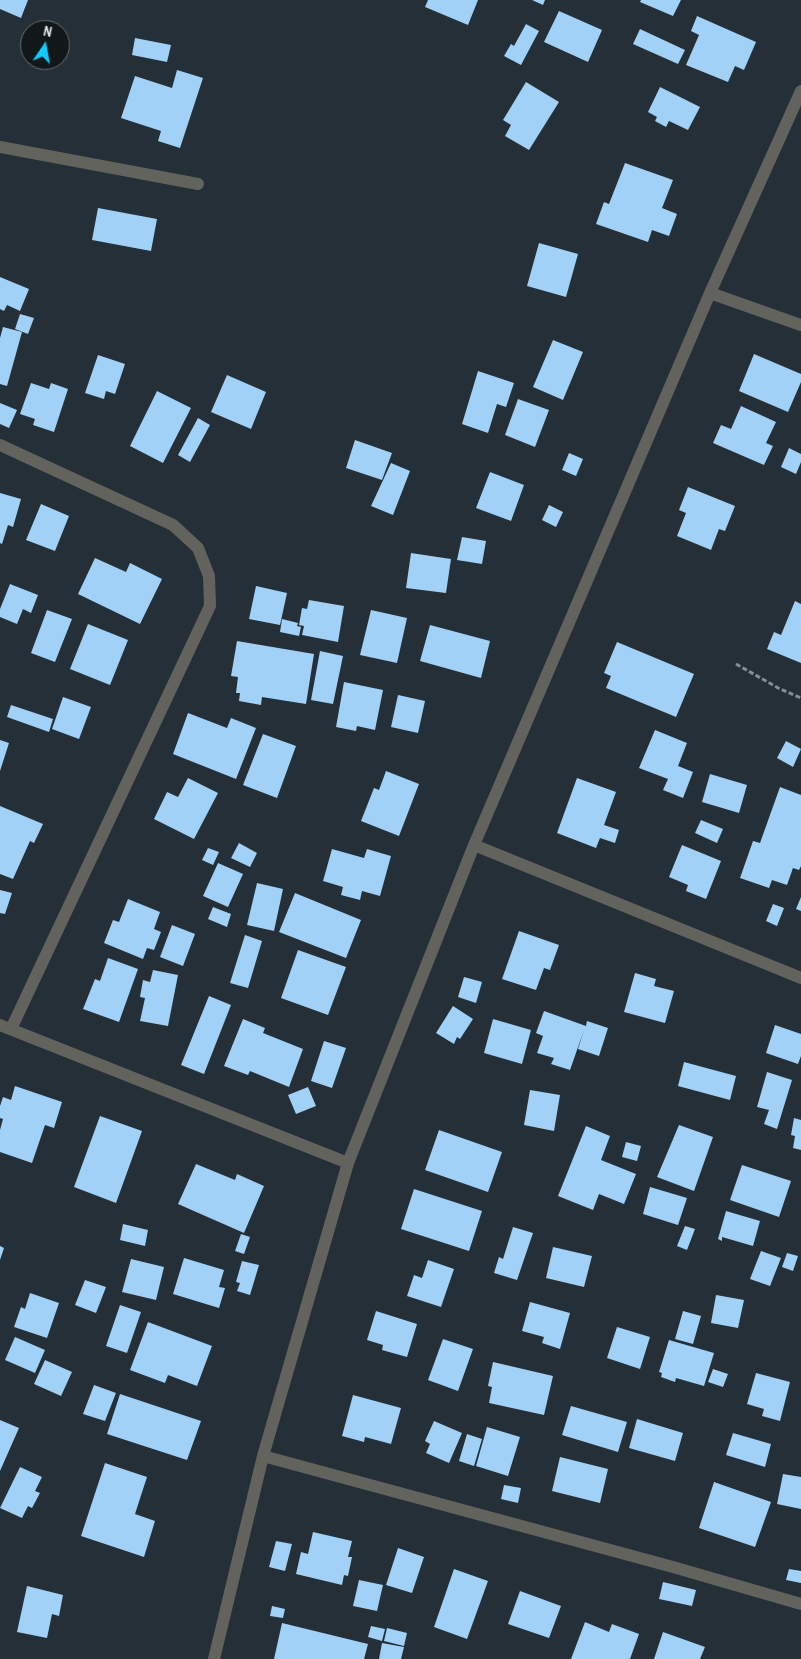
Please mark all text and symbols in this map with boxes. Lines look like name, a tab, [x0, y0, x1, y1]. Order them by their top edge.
north arrow	[20, 20, 70, 70]
text: N	[42, 22, 54, 41]

